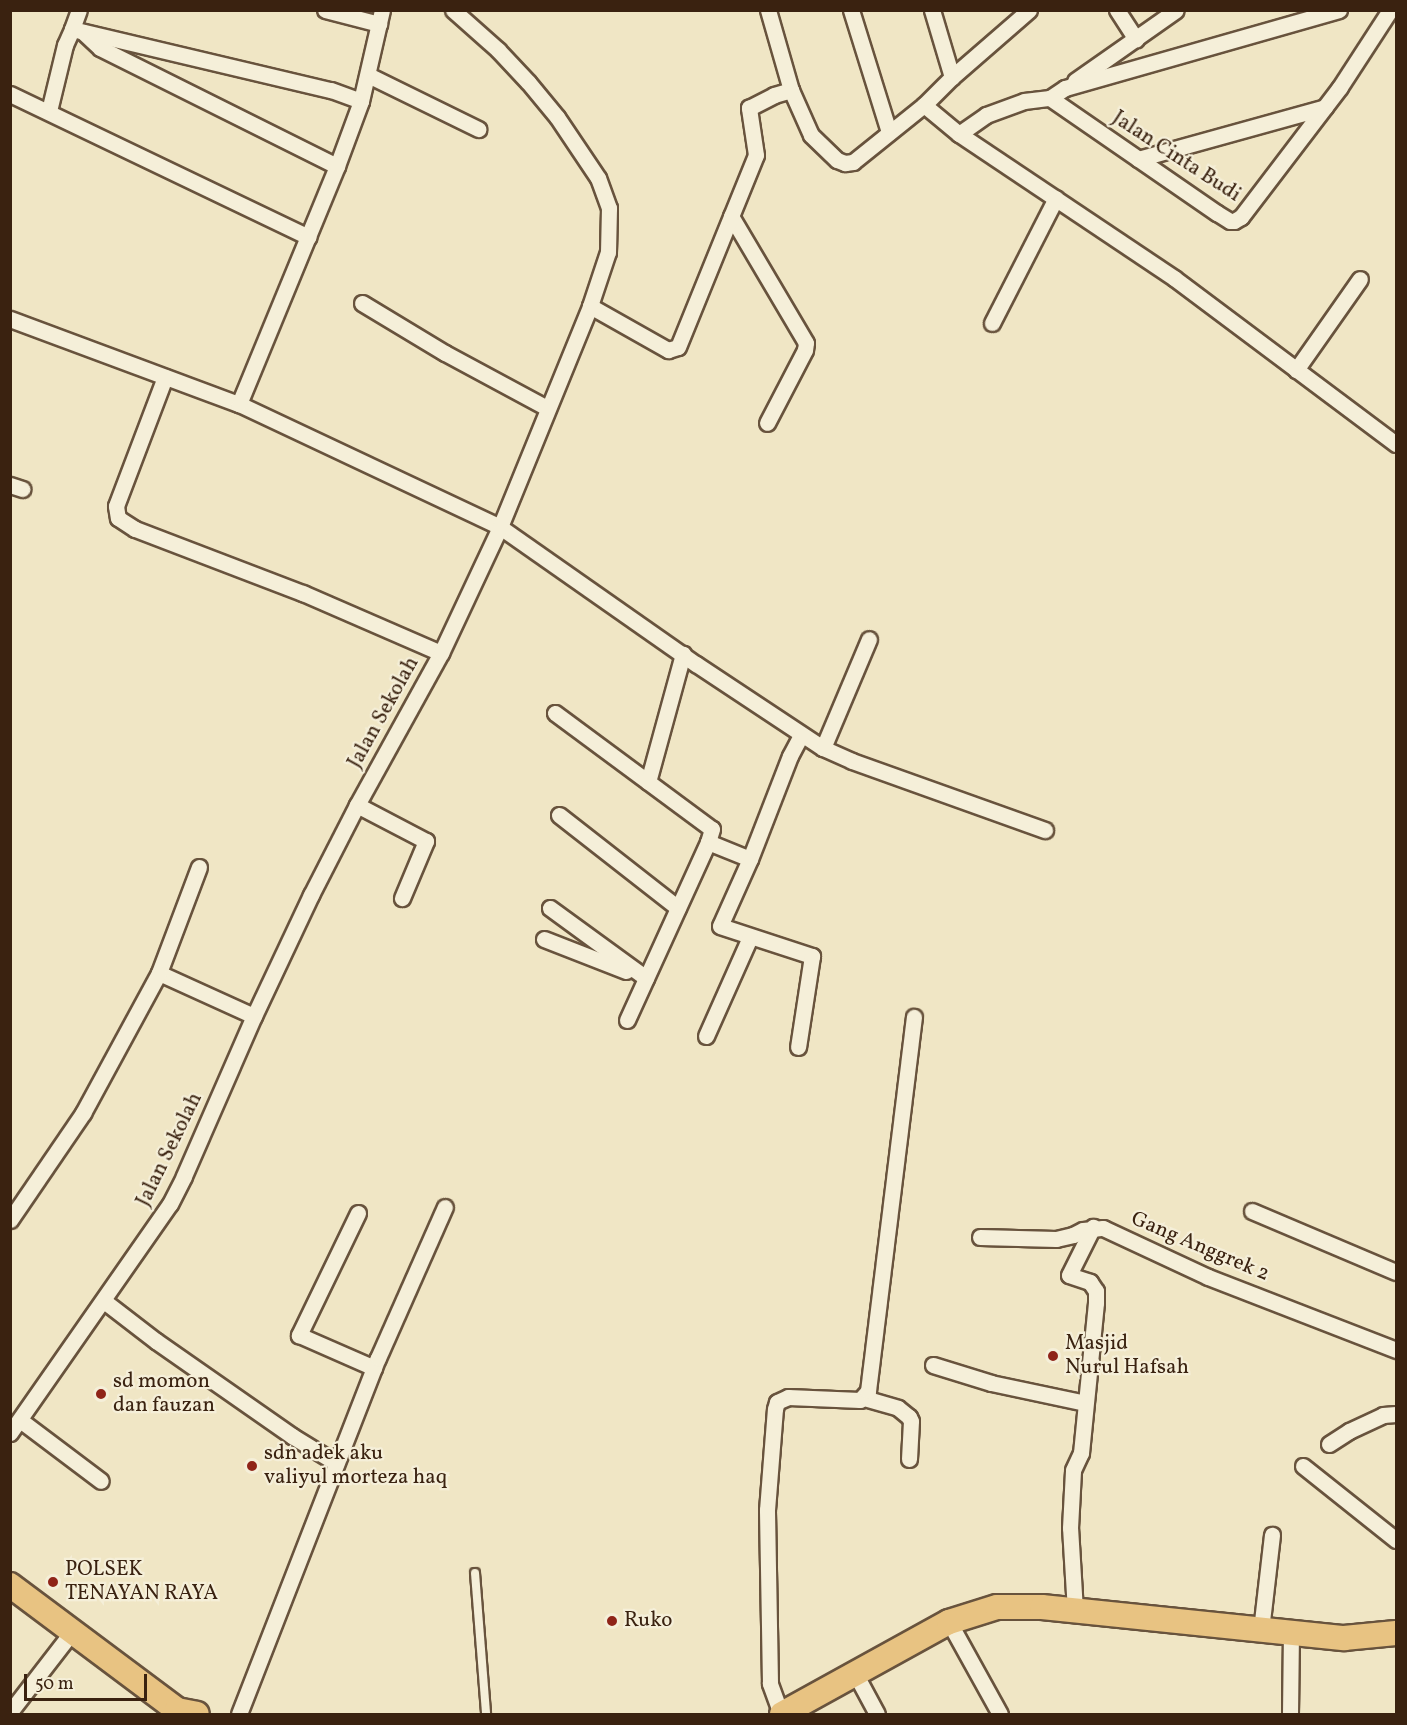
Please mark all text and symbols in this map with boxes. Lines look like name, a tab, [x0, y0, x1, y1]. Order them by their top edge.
street label: Jalan Cinta Budi	[1107, 106, 1245, 208]
street label: Jalan Sekolah	[343, 653, 425, 773]
street label: Jalan Sekolah	[132, 1089, 208, 1211]
street label: Gang Anggrek 2	[1127, 1207, 1273, 1287]
place label: Masjid Nurul Hafsah	[1065, 1331, 1189, 1381]
marker: Masjid Nurul Hafsah	[1046, 1349, 1060, 1363]
place label: sd momon dan fauzan	[113, 1369, 215, 1419]
marker: sd momon dan fauzan	[94, 1387, 108, 1401]
place label: sdn adek aku valiyul morteza haq	[264, 1441, 447, 1491]
marker: sdn adek aku valiyul morteza haq	[245, 1459, 259, 1473]
place label: POLSEK TENAYAN RAYA	[65, 1557, 218, 1607]
marker: POLSEK TENAYAN RAYA	[46, 1575, 60, 1589]
place label: Ruko	[624, 1608, 673, 1634]
marker: Ruko	[605, 1614, 619, 1628]
scale bar	[27, 1662, 150, 1700]
text: 50 m	[35, 1672, 74, 1697]

